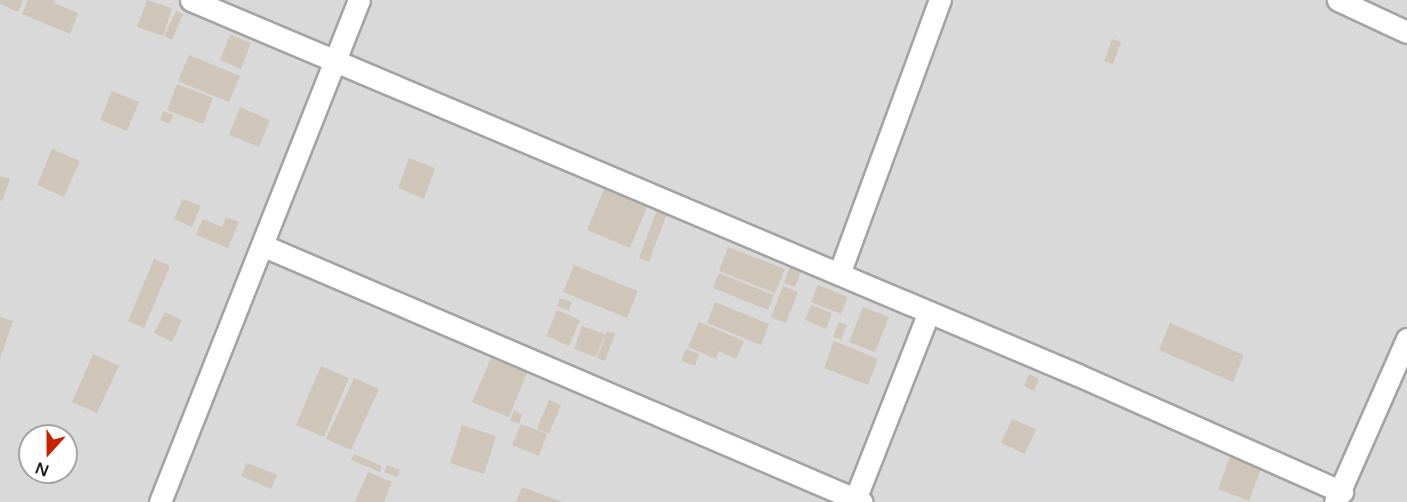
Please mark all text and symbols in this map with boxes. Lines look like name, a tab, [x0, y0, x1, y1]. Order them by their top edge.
north arrow	[18, 424, 78, 484]
text: N	[33, 457, 52, 481]

